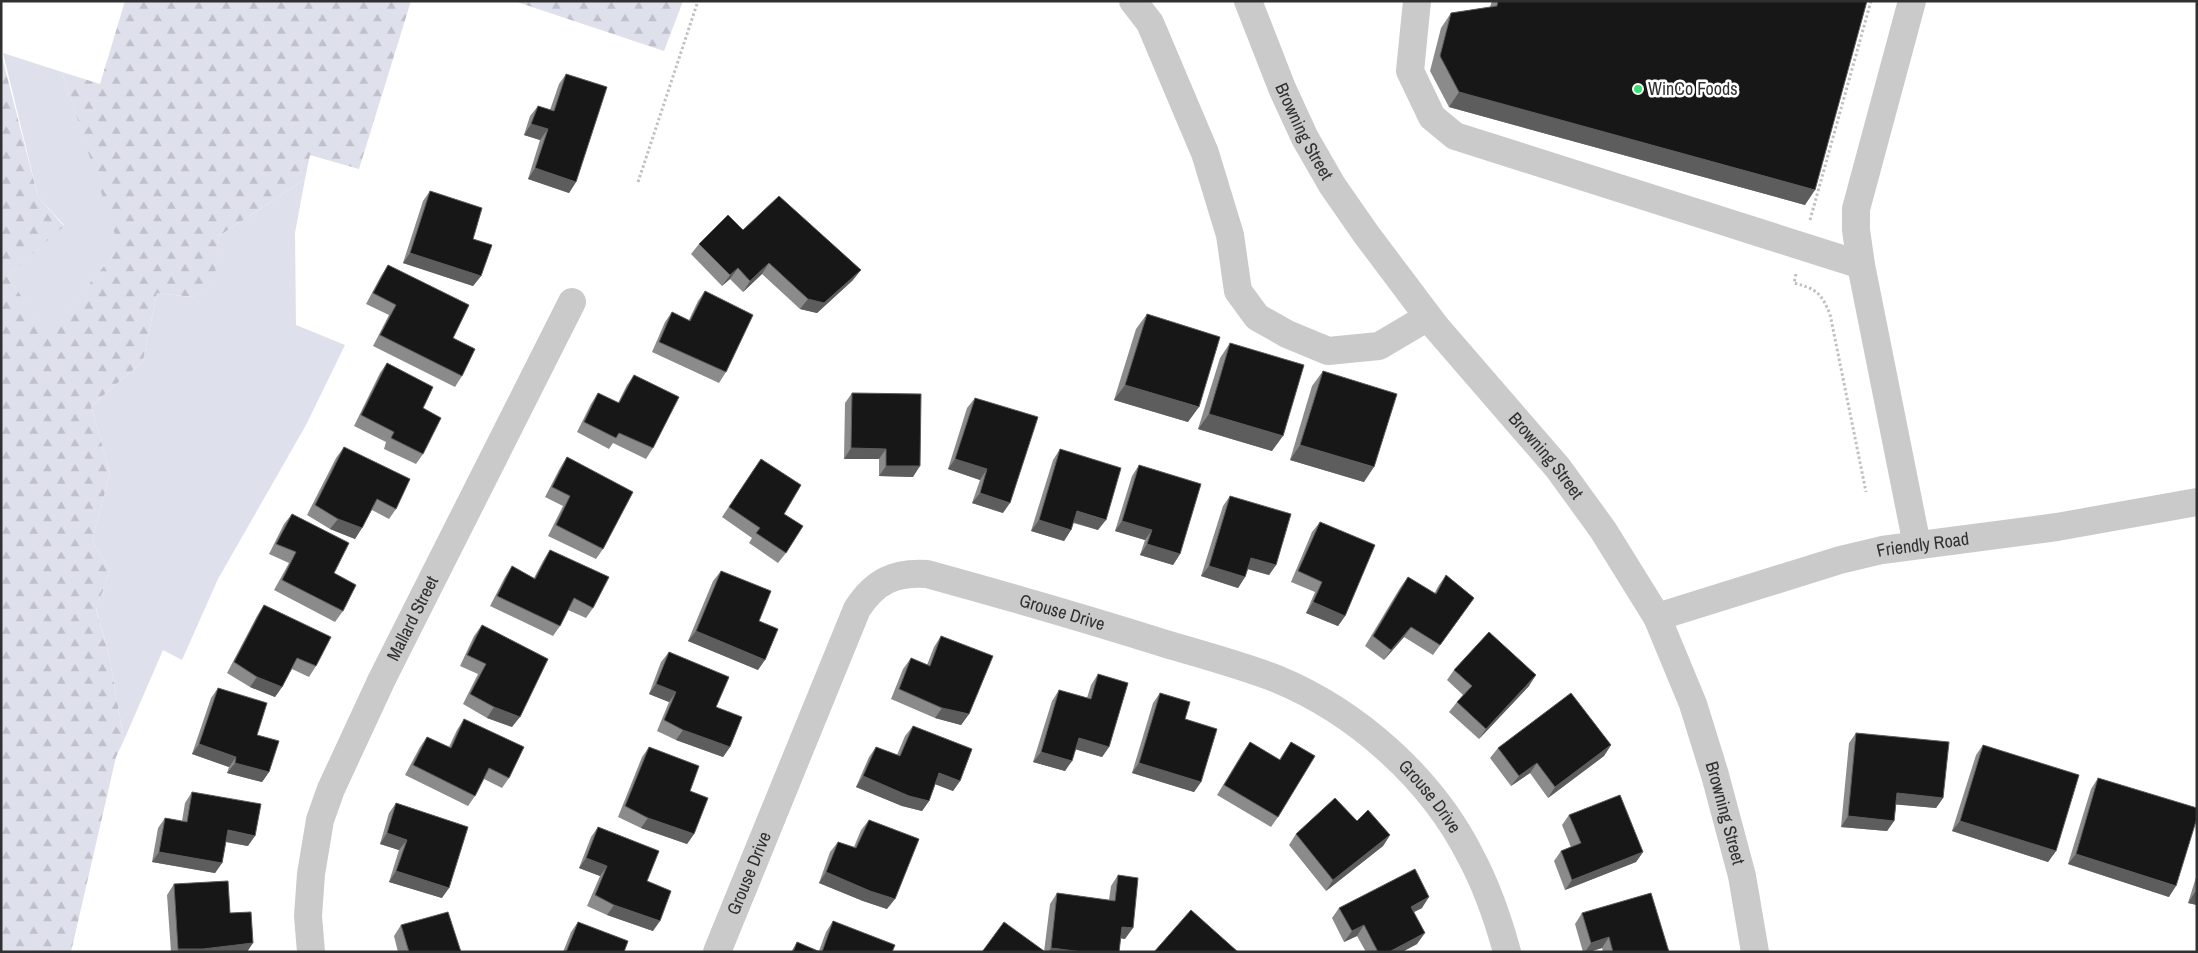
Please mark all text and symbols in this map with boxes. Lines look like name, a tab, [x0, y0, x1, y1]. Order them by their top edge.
place label: WinCo Foods	[1648, 76, 1738, 101]
street label: Browning Street	[1269, 79, 1339, 184]
marker: WinCo Foods	[1632, 83, 1644, 95]
street label: Browning Street	[1503, 406, 1590, 504]
street label: Friendly Road	[1874, 526, 1970, 563]
street label: Mallard Street	[380, 571, 444, 665]
street label: Grouse Drive	[1017, 588, 1108, 636]
street label: Grouse Drive	[1393, 754, 1468, 838]
street label: Browning Street	[1700, 758, 1751, 867]
street label: Grouse Drive	[720, 828, 777, 919]

